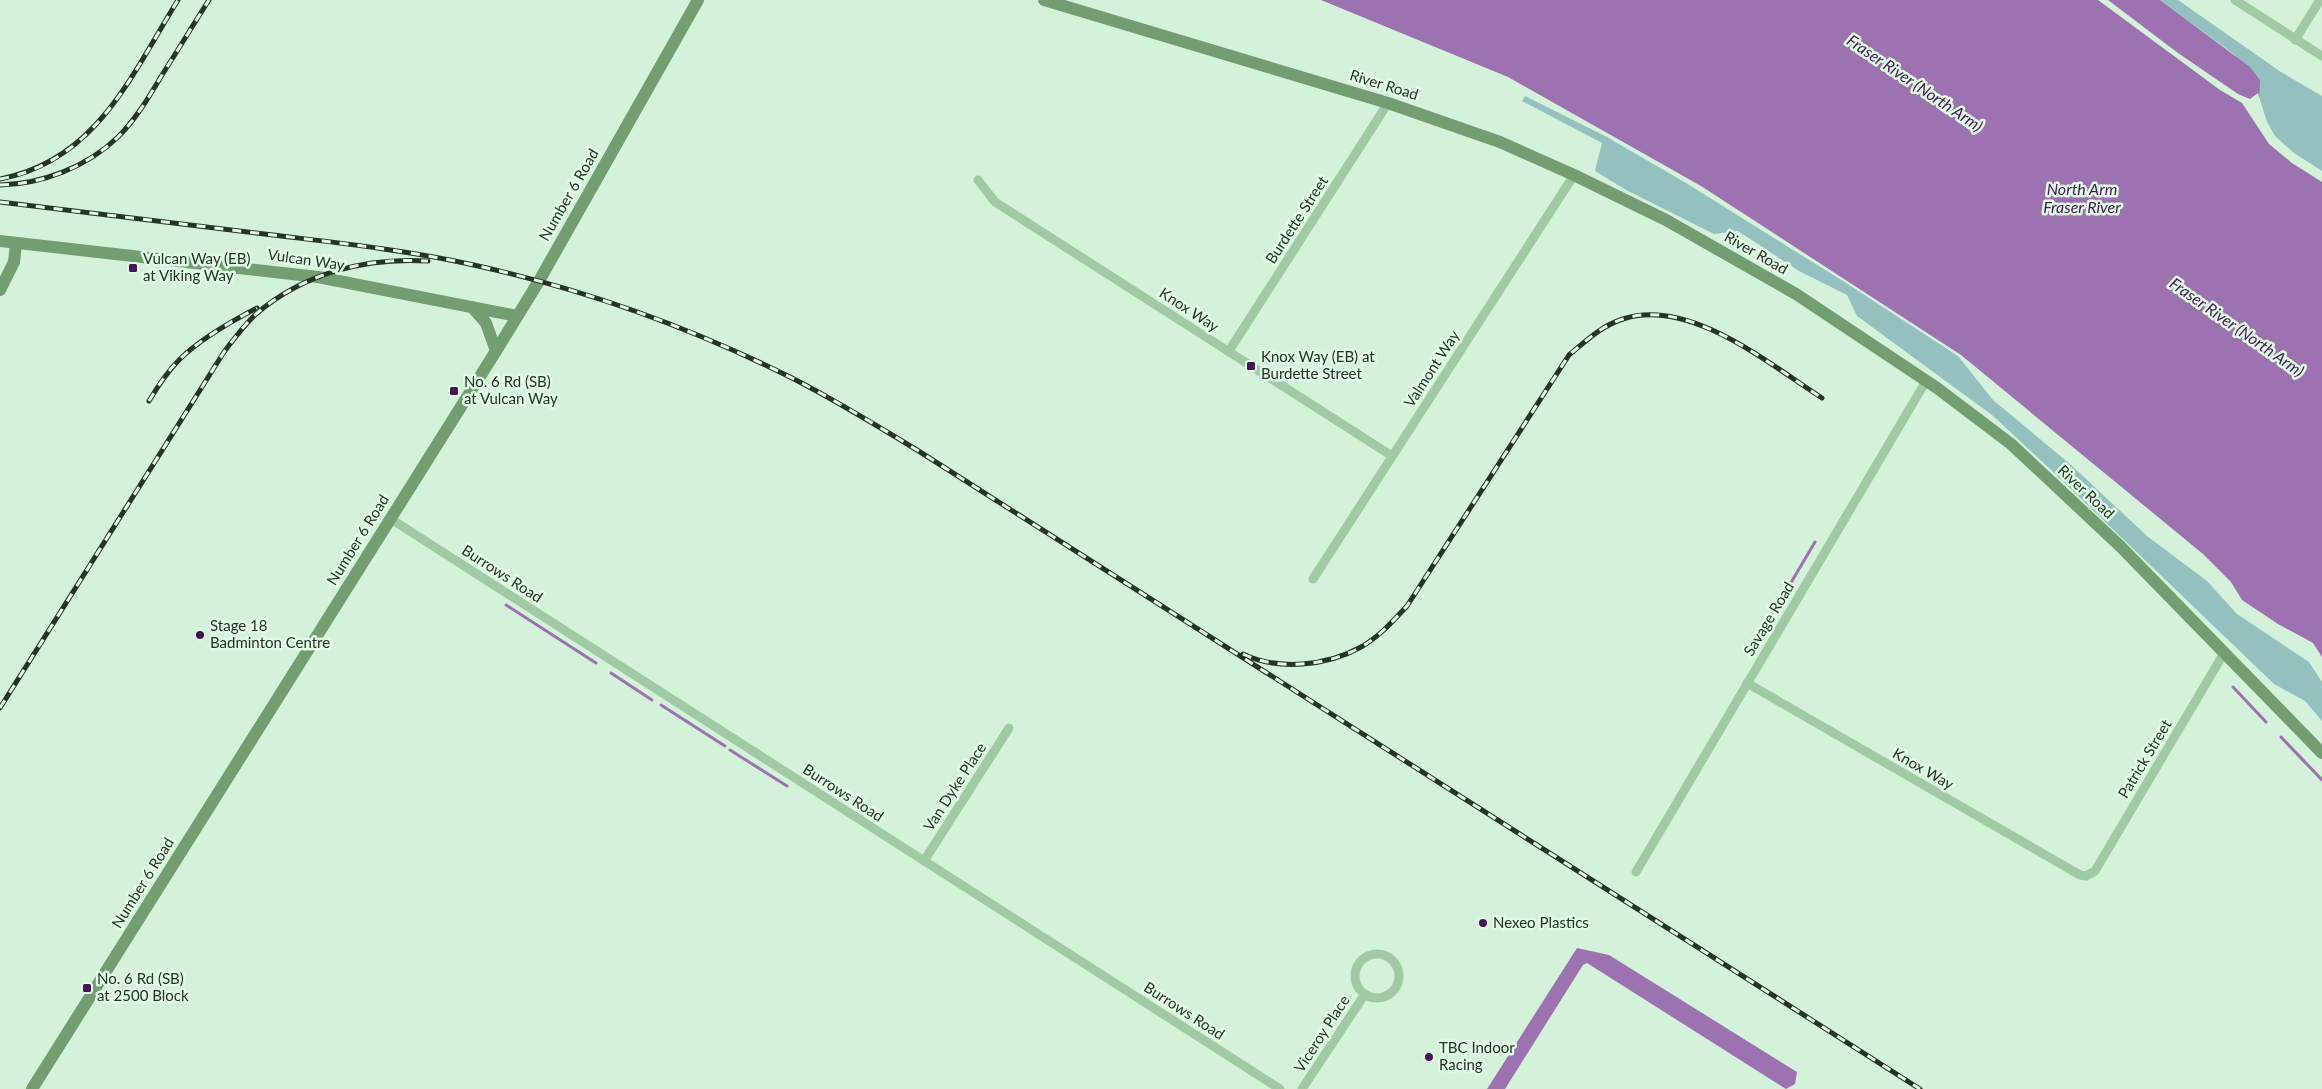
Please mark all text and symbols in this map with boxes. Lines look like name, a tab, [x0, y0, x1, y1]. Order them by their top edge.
water label: Fraser River (North Arm)	[1844, 30, 1987, 135]
street label: River Road	[1348, 65, 1421, 103]
street label: Number 6 Road	[535, 145, 602, 244]
street label: Burdette Street	[1261, 172, 1331, 267]
water label: North Arm Fraser River	[2043, 179, 2121, 216]
street label: River Road	[1721, 227, 1792, 278]
street label: Vulcan Way	[266, 245, 346, 273]
place label: Vulcan Way (EB) at Viking Way	[143, 249, 250, 284]
marker: Vulcan Way (EB) at Viking Way	[127, 262, 139, 274]
water label: Fraser River (North Arm)	[2166, 273, 2308, 380]
street label: Knox Way	[1156, 283, 1223, 335]
street label: Valmont Way	[1400, 326, 1463, 410]
place label: Knox Way (EB) at Burdette Street	[1261, 347, 1375, 382]
marker: Knox Way (EB) at Burdette Street	[1245, 360, 1257, 372]
place label: No. 6 Rd (SB) at Vulcan Way	[464, 372, 558, 407]
marker: No. 6 Rd (SB) at Vulcan Way	[448, 385, 460, 397]
street label: River Road	[2055, 461, 2119, 522]
street label: Number 6 Road	[322, 491, 392, 588]
street label: Burrows Road	[459, 540, 546, 606]
street label: Savage Road	[1739, 578, 1797, 659]
place label: Stage 18 Badminton Centre	[210, 616, 330, 651]
marker: Stage 18 Badminton Centre	[194, 629, 206, 641]
street label: Patrick Street	[2114, 715, 2175, 801]
street label: Van Dyke Place	[919, 739, 989, 834]
street label: Knox Way	[1890, 744, 1957, 793]
street label: Burrows Road	[800, 759, 887, 825]
street label: Number 6 Road	[107, 834, 177, 931]
place label: Nexeo Plastics	[1493, 913, 1589, 931]
marker: Nexeo Plastics	[1477, 917, 1489, 929]
place label: No. 6 Rd (SB) at 2500 Block	[97, 969, 189, 1004]
street label: Burrows Road	[1141, 977, 1228, 1043]
marker: No. 6 Rd (SB) at 2500 Block	[81, 982, 93, 994]
street label: Viceroy Place	[1290, 991, 1353, 1075]
place label: TBC Indoor Racing	[1439, 1038, 1515, 1073]
marker: TBC Indoor Racing	[1423, 1051, 1435, 1063]

